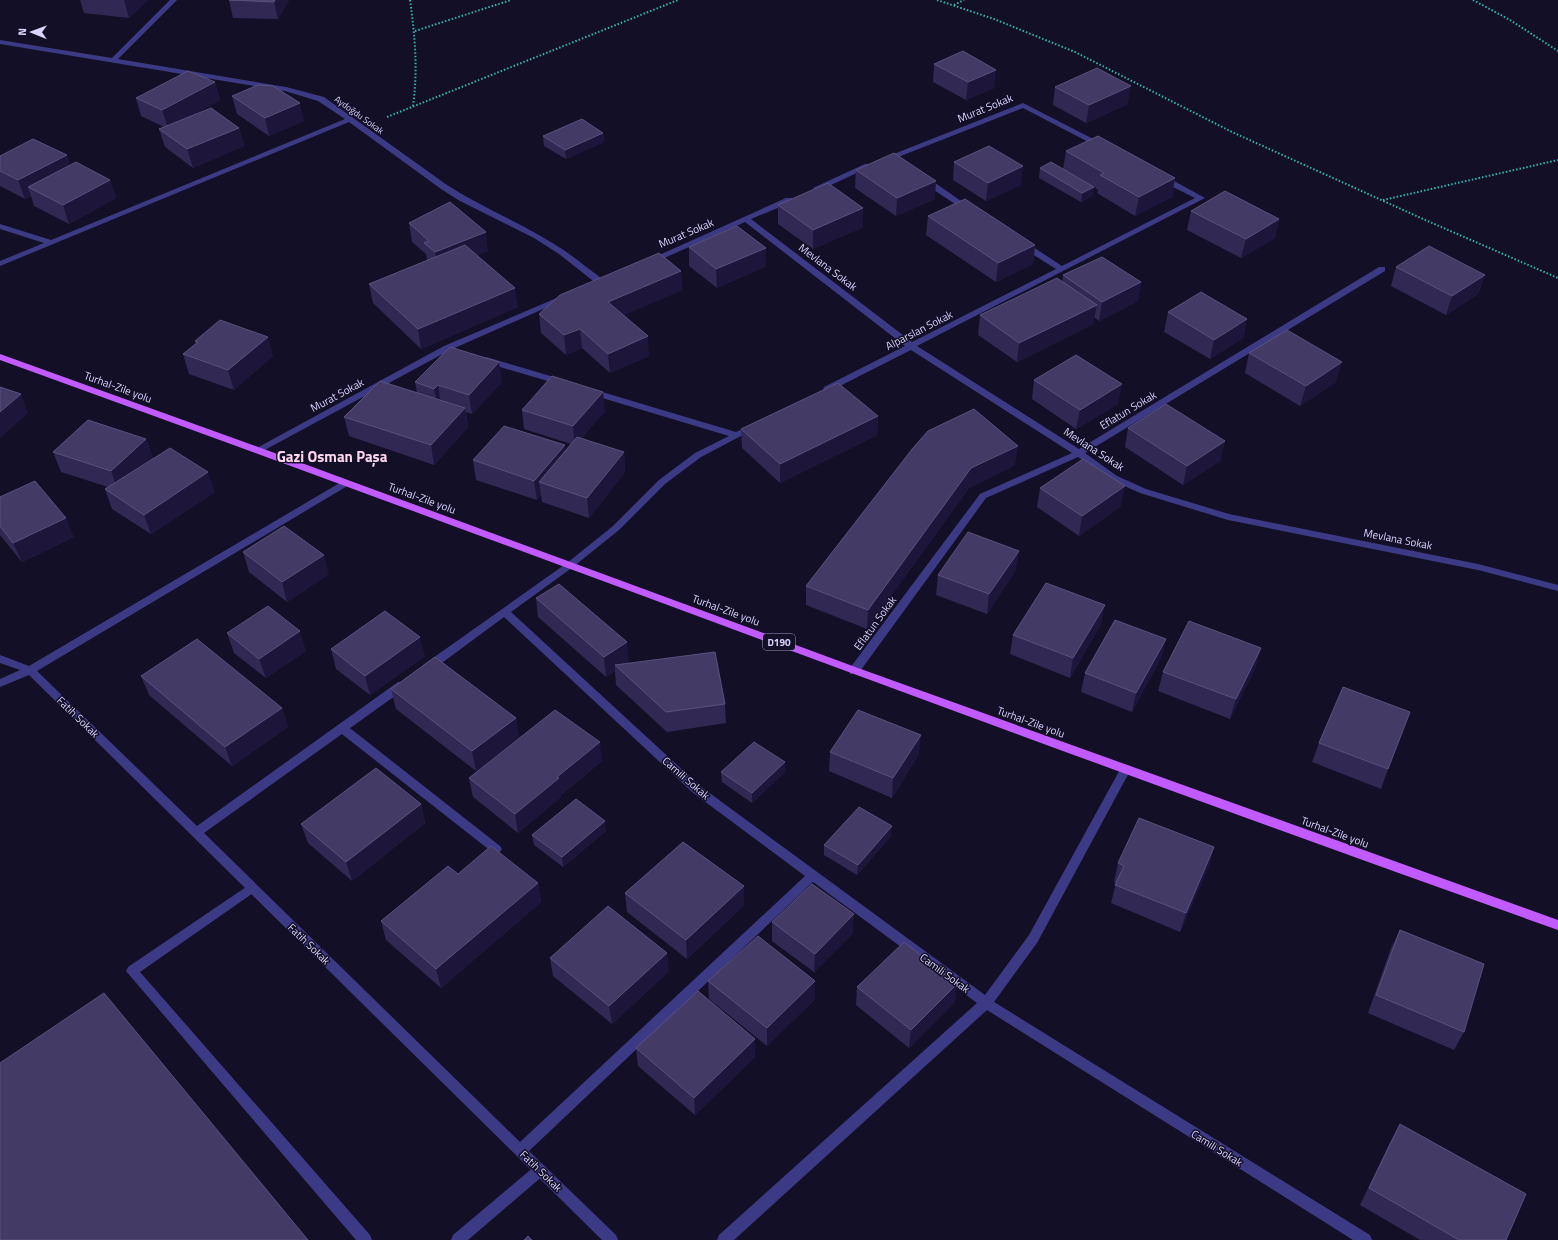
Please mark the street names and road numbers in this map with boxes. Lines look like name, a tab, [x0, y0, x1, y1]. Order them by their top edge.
street label: Murat Sokak	[955, 89, 1016, 126]
street label: Aydoğdu Sokak	[332, 92, 387, 137]
street label: Murat Sokak	[656, 214, 717, 252]
street label: Mevlana Sokak	[795, 240, 861, 295]
street label: Alparslan Sokak	[883, 306, 956, 354]
street label: Turhal-Zile yolu	[82, 367, 154, 407]
street label: Murat Sokak	[307, 374, 367, 416]
street label: Eflatun Sokak	[1097, 386, 1160, 433]
street label: Mevlana Sokak	[1060, 423, 1128, 475]
street label: Turhal-Zile yolu	[386, 478, 458, 518]
street label: Mevlana Sokak	[1362, 525, 1434, 554]
street label: Turhal-Zile yolu	[690, 590, 762, 630]
street label: Eflatun Sokak	[850, 592, 901, 653]
road number: D190	[763, 634, 795, 650]
street label: Fatih Sokak	[53, 693, 103, 742]
street label: Turhal-Zile yolu	[995, 702, 1067, 742]
street label: Camili Sokak	[659, 753, 714, 804]
street label: Turhal-Zile yolu	[1299, 812, 1371, 852]
street label: Fatih Sokak	[284, 920, 334, 969]
street label: Camili Sokak	[917, 949, 974, 997]
street label: Camili Sokak	[1188, 1126, 1247, 1171]
street label: Fatih Sokak	[516, 1147, 566, 1196]

